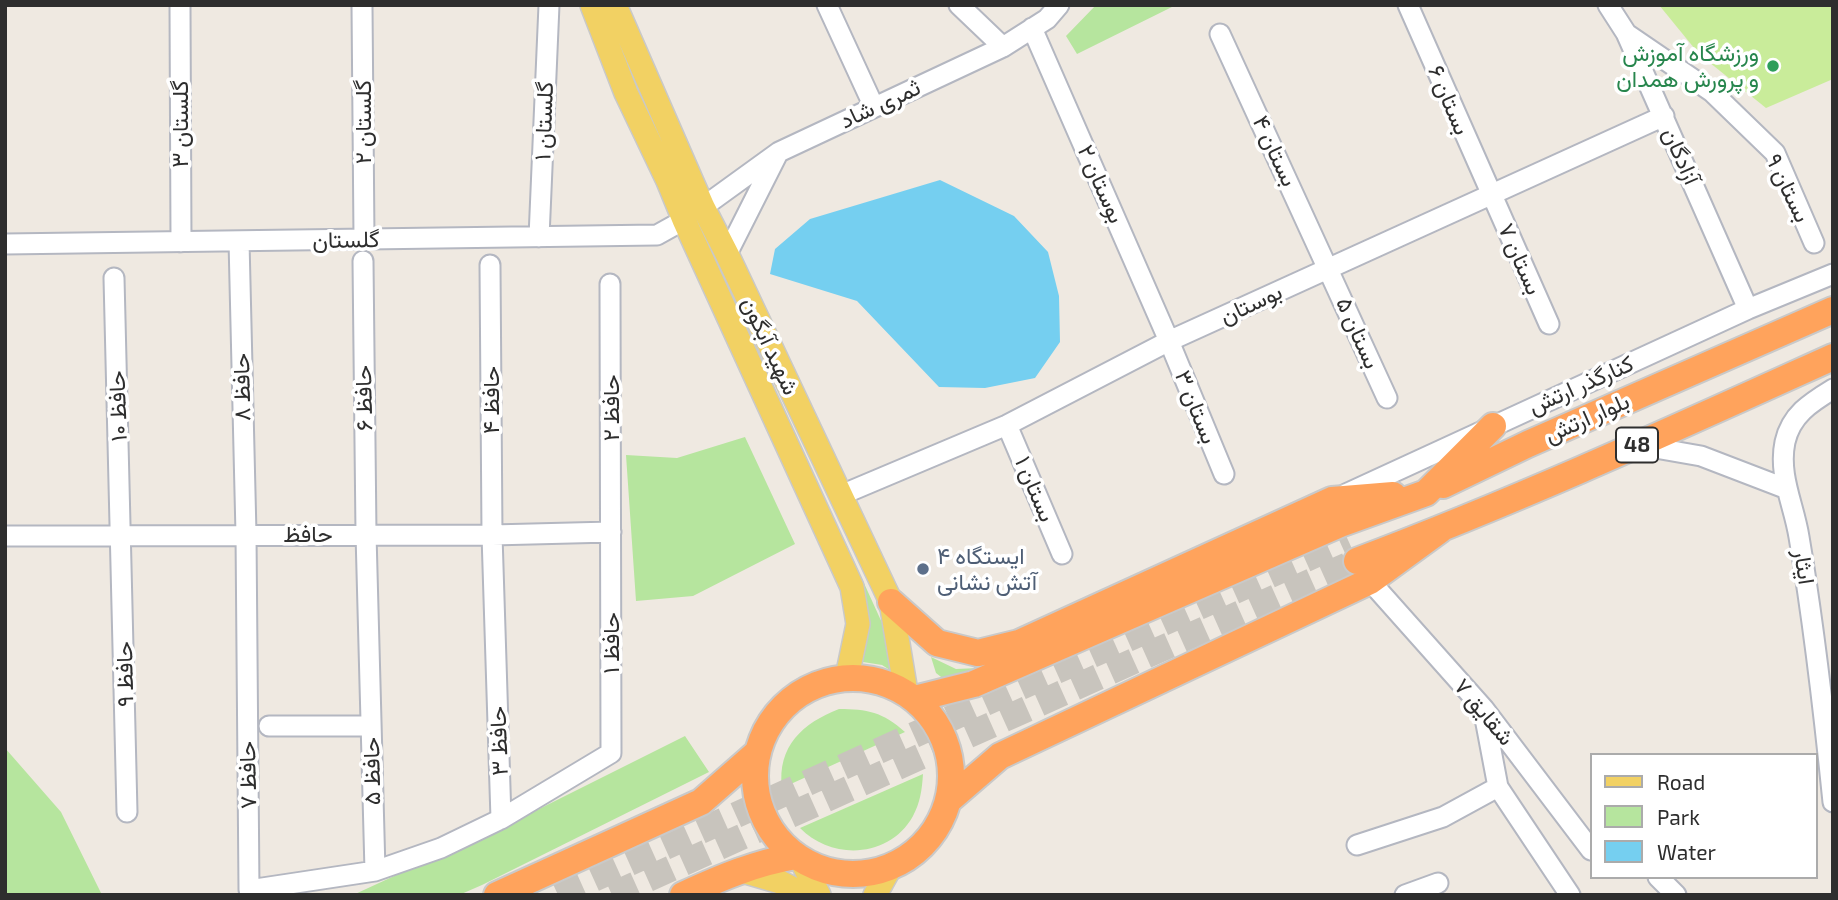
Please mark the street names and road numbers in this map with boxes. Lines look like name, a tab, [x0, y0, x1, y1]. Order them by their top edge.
street label: بستان ۶	[1422, 61, 1476, 139]
street label: ثمری شاد	[835, 73, 925, 135]
street label: گلستان ۳	[166, 80, 194, 168]
street label: گلستان ۲	[349, 80, 377, 164]
street label: گلستان ۱	[529, 81, 559, 161]
street label: بستان ۴	[1247, 111, 1303, 191]
street label: آزادگان	[1656, 123, 1706, 189]
street label: بوستان ۲	[1072, 141, 1130, 227]
street label: بستان ۹	[1760, 149, 1816, 227]
street label: بستان ۷	[1492, 219, 1548, 299]
street label: گلستان	[312, 226, 380, 254]
street label: بوستان	[1215, 278, 1287, 330]
street label: شهید آبگون	[735, 293, 805, 399]
street label: بستان ۵	[1330, 293, 1386, 373]
street label: کنارگذر ارتش	[1524, 350, 1638, 420]
street label: حافظ ۸	[228, 353, 256, 421]
street label: حافظ ۶	[350, 365, 378, 431]
street label: حافظ ۴	[477, 366, 505, 434]
street label: بستان ۳	[1169, 366, 1223, 448]
street label: حافظ ۱۰	[103, 370, 133, 442]
street label: حافظ ۲	[597, 375, 625, 441]
street label: بلوار ارتش	[1540, 387, 1634, 449]
road number: 48	[1616, 428, 1658, 462]
street label: بستان ۱	[1009, 452, 1061, 526]
street label: حافظ	[283, 520, 333, 548]
street label: ایثار	[1788, 547, 1820, 587]
street label: حافظ ۱	[597, 612, 625, 674]
street label: حافظ ۹	[111, 641, 139, 707]
street label: شقایق ۷	[1448, 673, 1520, 751]
street label: حافظ ۳	[484, 706, 514, 776]
street label: حافظ ۵	[358, 737, 386, 805]
street label: حافظ ۷	[234, 741, 262, 809]

